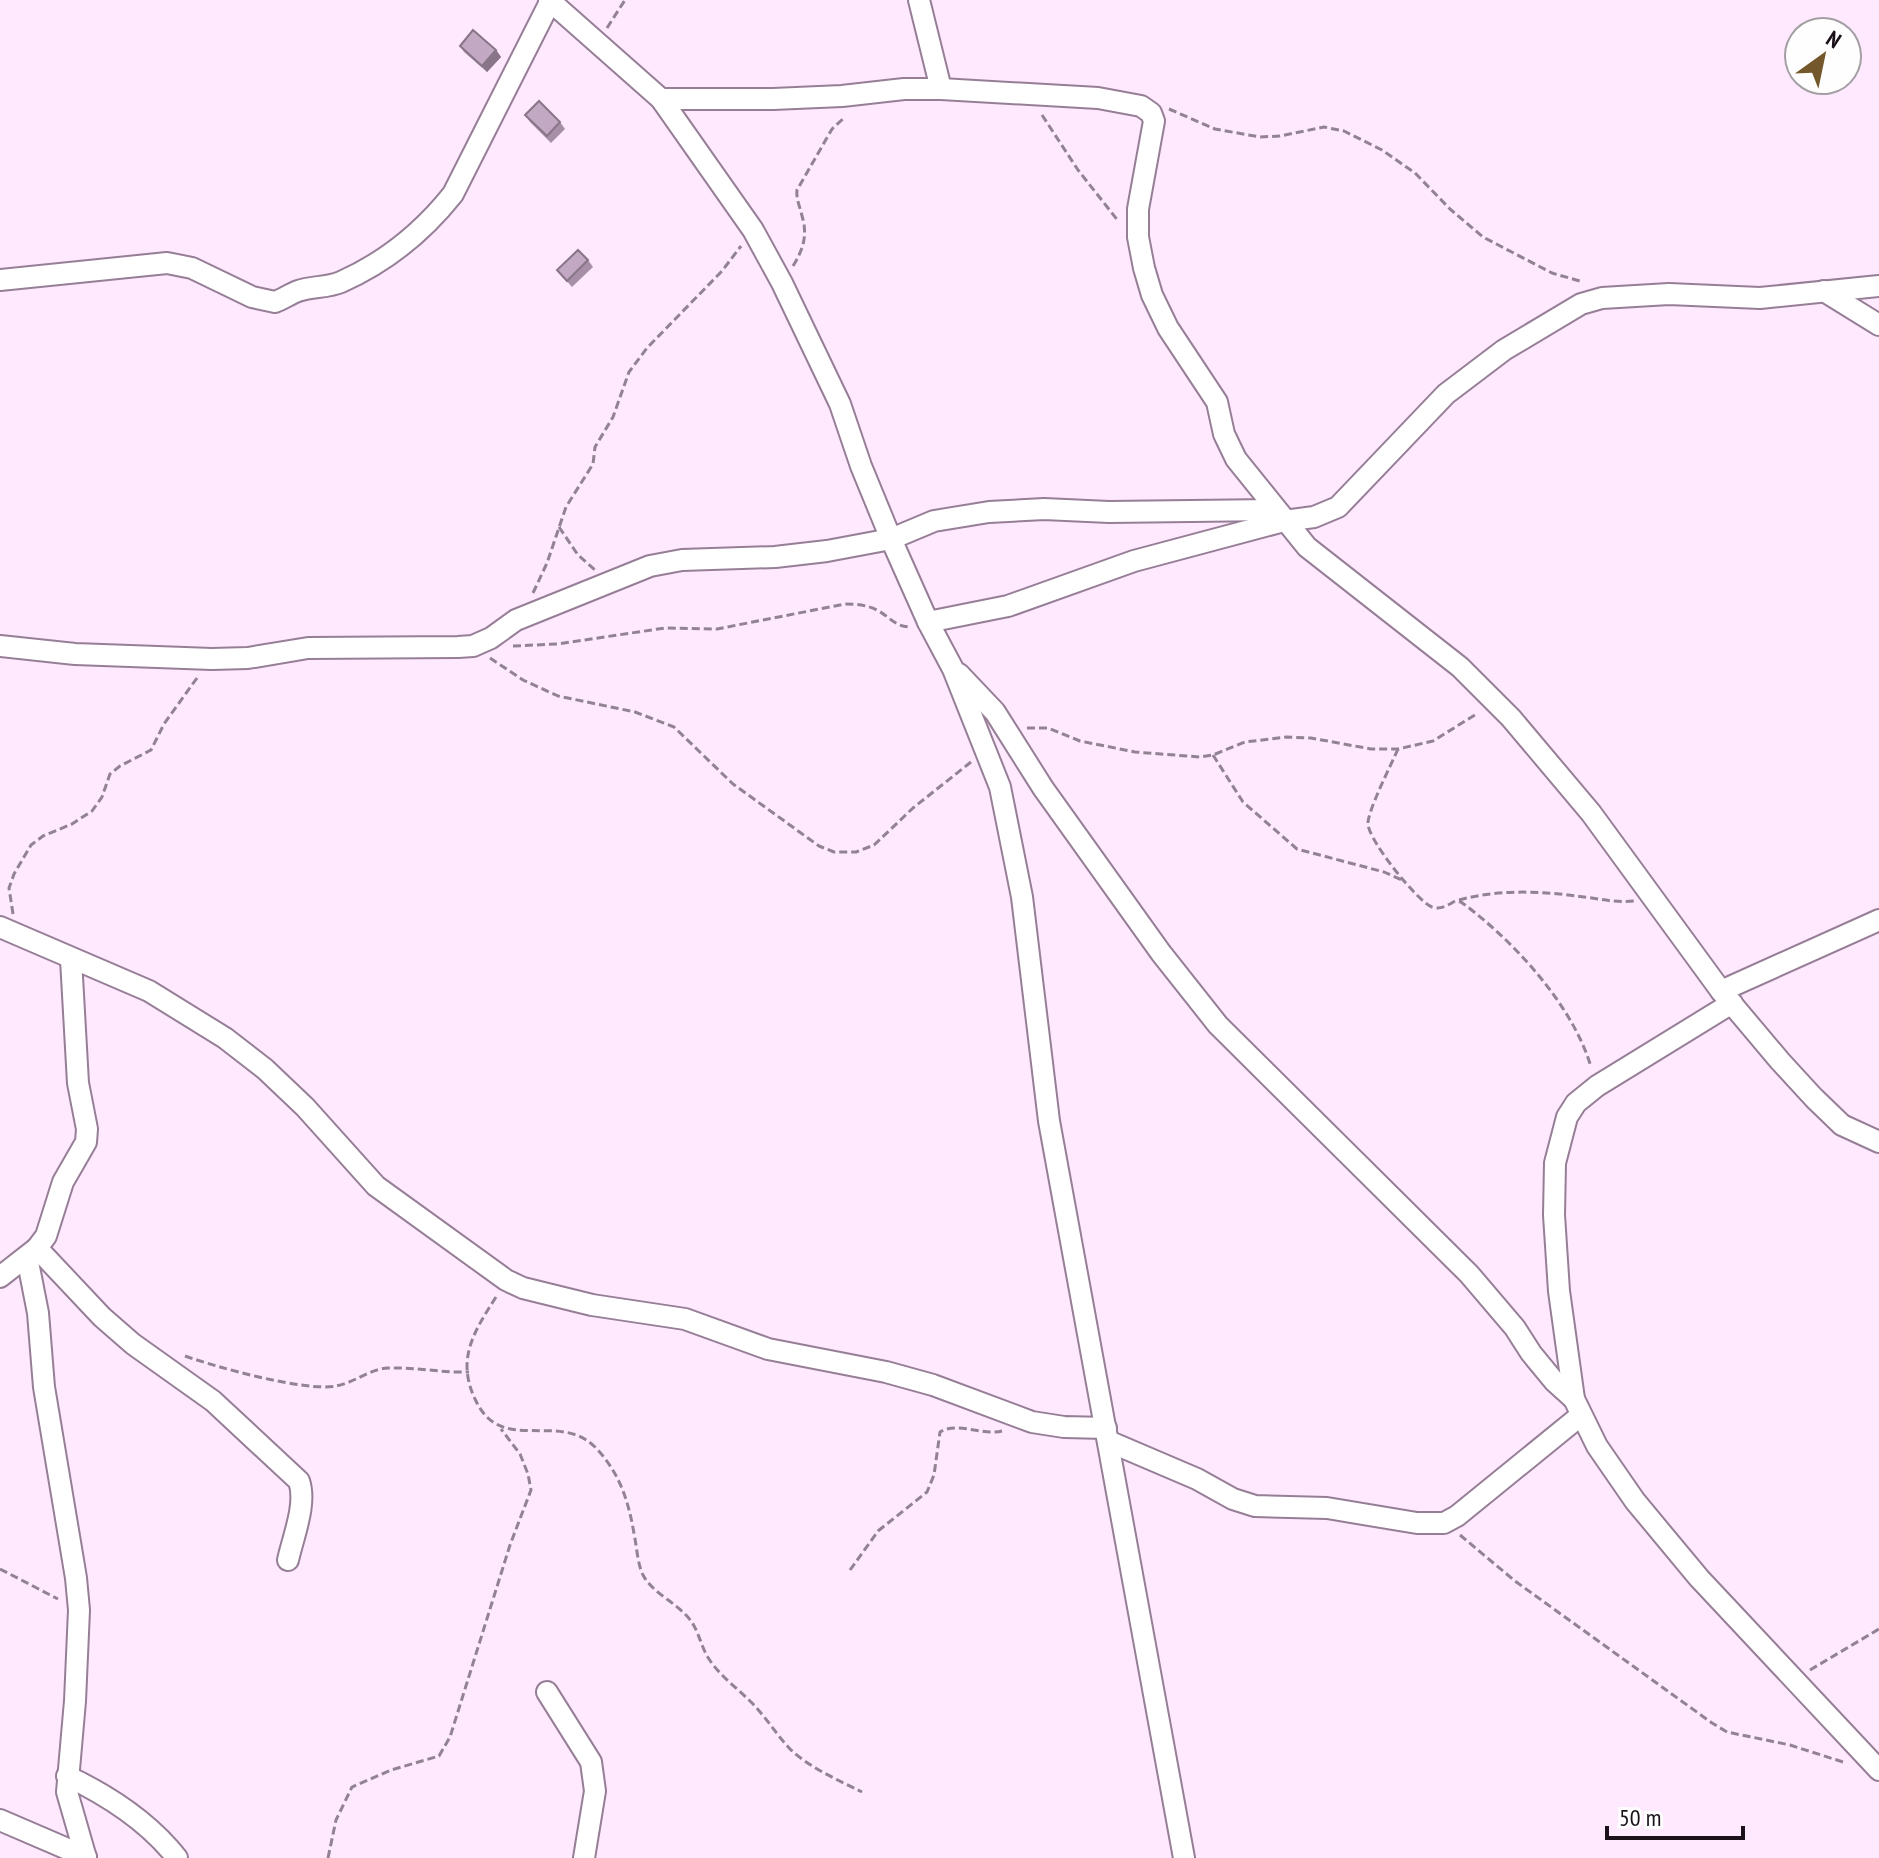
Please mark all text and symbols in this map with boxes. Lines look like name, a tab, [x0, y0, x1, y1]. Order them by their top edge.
north arrow	[1783, 16, 1863, 96]
text: N	[1821, 24, 1847, 54]
scale bar	[1607, 1790, 1743, 1840]
text: 50 m	[1619, 1802, 1661, 1833]

